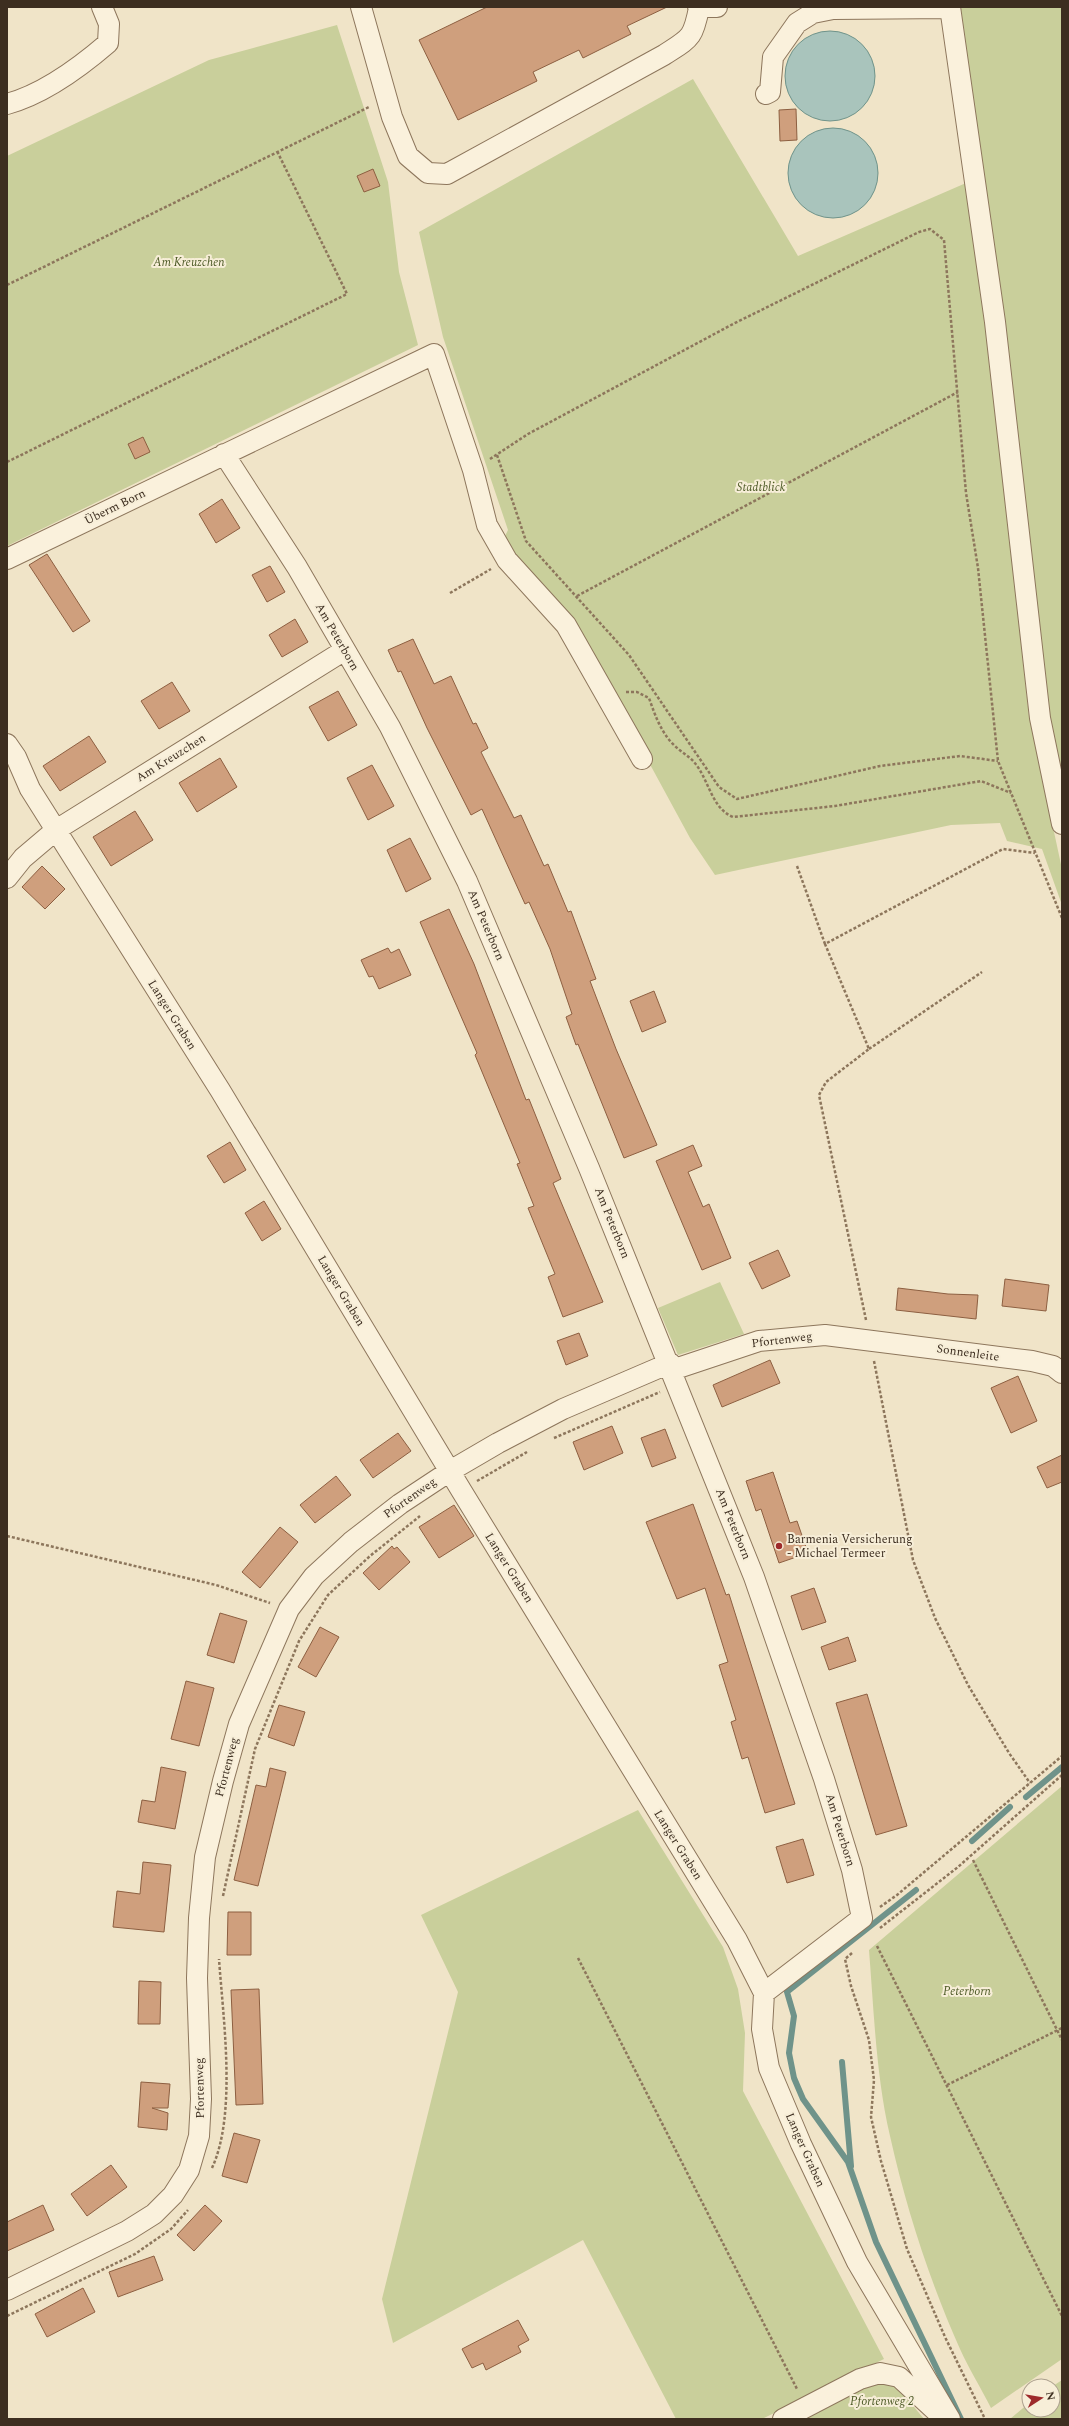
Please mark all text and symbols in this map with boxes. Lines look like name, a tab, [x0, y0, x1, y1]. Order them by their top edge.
park label: Am Kreuzchen	[152, 253, 225, 272]
park label: Stadtblick	[737, 478, 786, 497]
street label: Überm Born	[81, 484, 149, 530]
street label: Am Peterborn	[310, 600, 364, 674]
street label: Am Kreuzchen	[132, 729, 210, 787]
street label: Am Peterborn	[463, 887, 509, 963]
street label: Langer Graben	[143, 976, 201, 1054]
street label: Am Peterborn	[589, 1184, 635, 1262]
street label: Langer Graben	[312, 1252, 370, 1330]
street label: Pfortenweg	[750, 1327, 814, 1353]
street label: Sonnenleite	[935, 1339, 1001, 1367]
street label: Pfortenweg	[379, 1473, 441, 1523]
street label: Am Peterborn	[710, 1485, 756, 1563]
street label: Langer Graben	[480, 1529, 538, 1607]
place label: Barmenia Versicherung - Michael Termeer	[787, 1530, 913, 1563]
marker: Barmenia Versicherung - Michael Termeer	[774, 1541, 784, 1551]
street label: Pfortenweg	[210, 1735, 244, 1799]
street label: Am Peterborn	[820, 1791, 860, 1869]
street label: Langer Graben	[649, 1806, 707, 1884]
park label: Peterborn	[943, 1982, 992, 2001]
street label: Pfortenweg	[190, 2057, 210, 2119]
street label: Langer Graben	[780, 2110, 830, 2190]
north arrow	[1021, 2378, 1061, 2418]
text: N	[1041, 2390, 1060, 2402]
park label: Pfortenweg 2	[850, 2392, 914, 2411]

